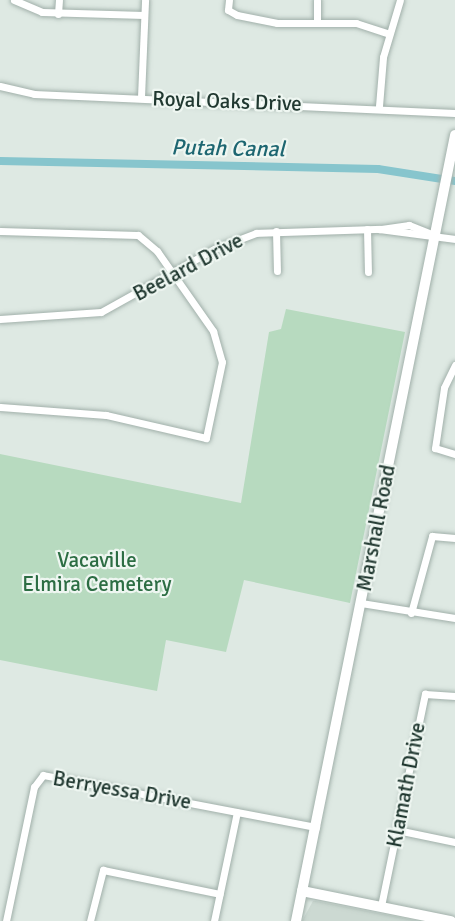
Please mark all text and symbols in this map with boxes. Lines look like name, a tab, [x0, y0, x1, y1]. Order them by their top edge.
street label: Royal Oaks Drive	[152, 86, 302, 116]
water label: Putah Canal	[171, 134, 285, 162]
street label: Beelard Drive	[129, 228, 247, 306]
street label: Marshall Road	[351, 463, 401, 593]
park label: Vacaville Elmira Cemetery	[22, 547, 172, 597]
street label: Klamath Drive	[382, 720, 430, 850]
street label: Berryessa Drive	[51, 765, 193, 815]

